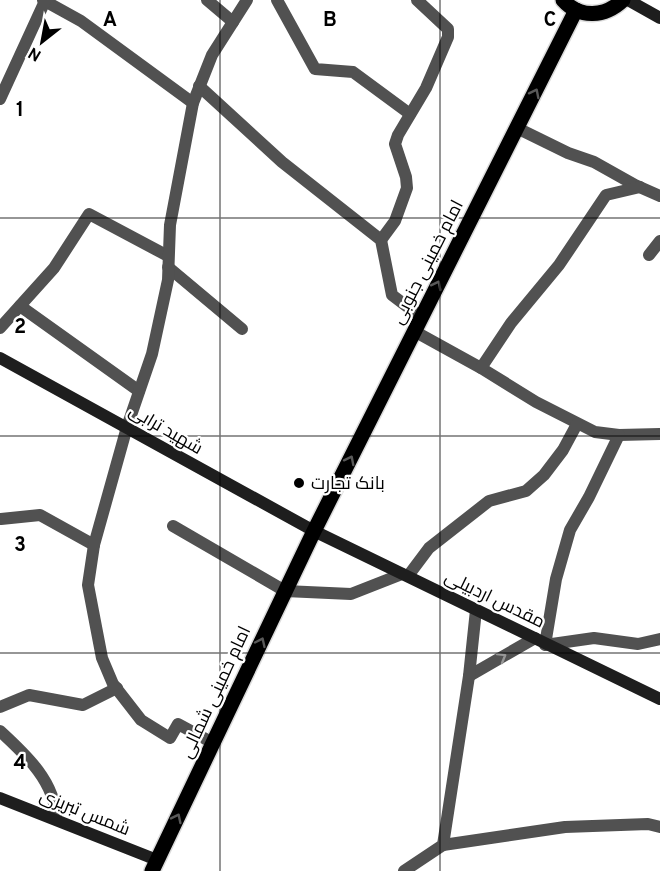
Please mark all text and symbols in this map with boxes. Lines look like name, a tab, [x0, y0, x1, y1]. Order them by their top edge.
text: A	[103, 8, 117, 34]
text: B	[323, 8, 337, 34]
text: C	[544, 8, 556, 34]
north arrow	[12, 12, 72, 72]
text: N	[25, 42, 45, 65]
one-way arrow	[527, 88, 539, 99]
text: 1	[16, 98, 24, 124]
street label: امام خمینی جنوبی	[387, 197, 470, 329]
one-way arrow	[430, 281, 442, 292]
text: 2	[14, 315, 26, 341]
street label: شهید ترابی	[124, 400, 206, 461]
one-way arrow	[342, 455, 354, 466]
place label: بانک تجارت	[311, 473, 385, 496]
marker: بانک تجارت	[292, 476, 306, 490]
text: 3	[14, 533, 26, 559]
street label: مقدس اردبیلی	[441, 566, 548, 634]
street label: امام خمینی شمالی	[176, 623, 257, 762]
one-way arrow	[253, 638, 265, 649]
one-way arrow	[496, 653, 506, 664]
text: 4	[14, 751, 26, 777]
street label: شمس تبریزی	[36, 785, 133, 842]
one-way arrow	[169, 814, 181, 825]

